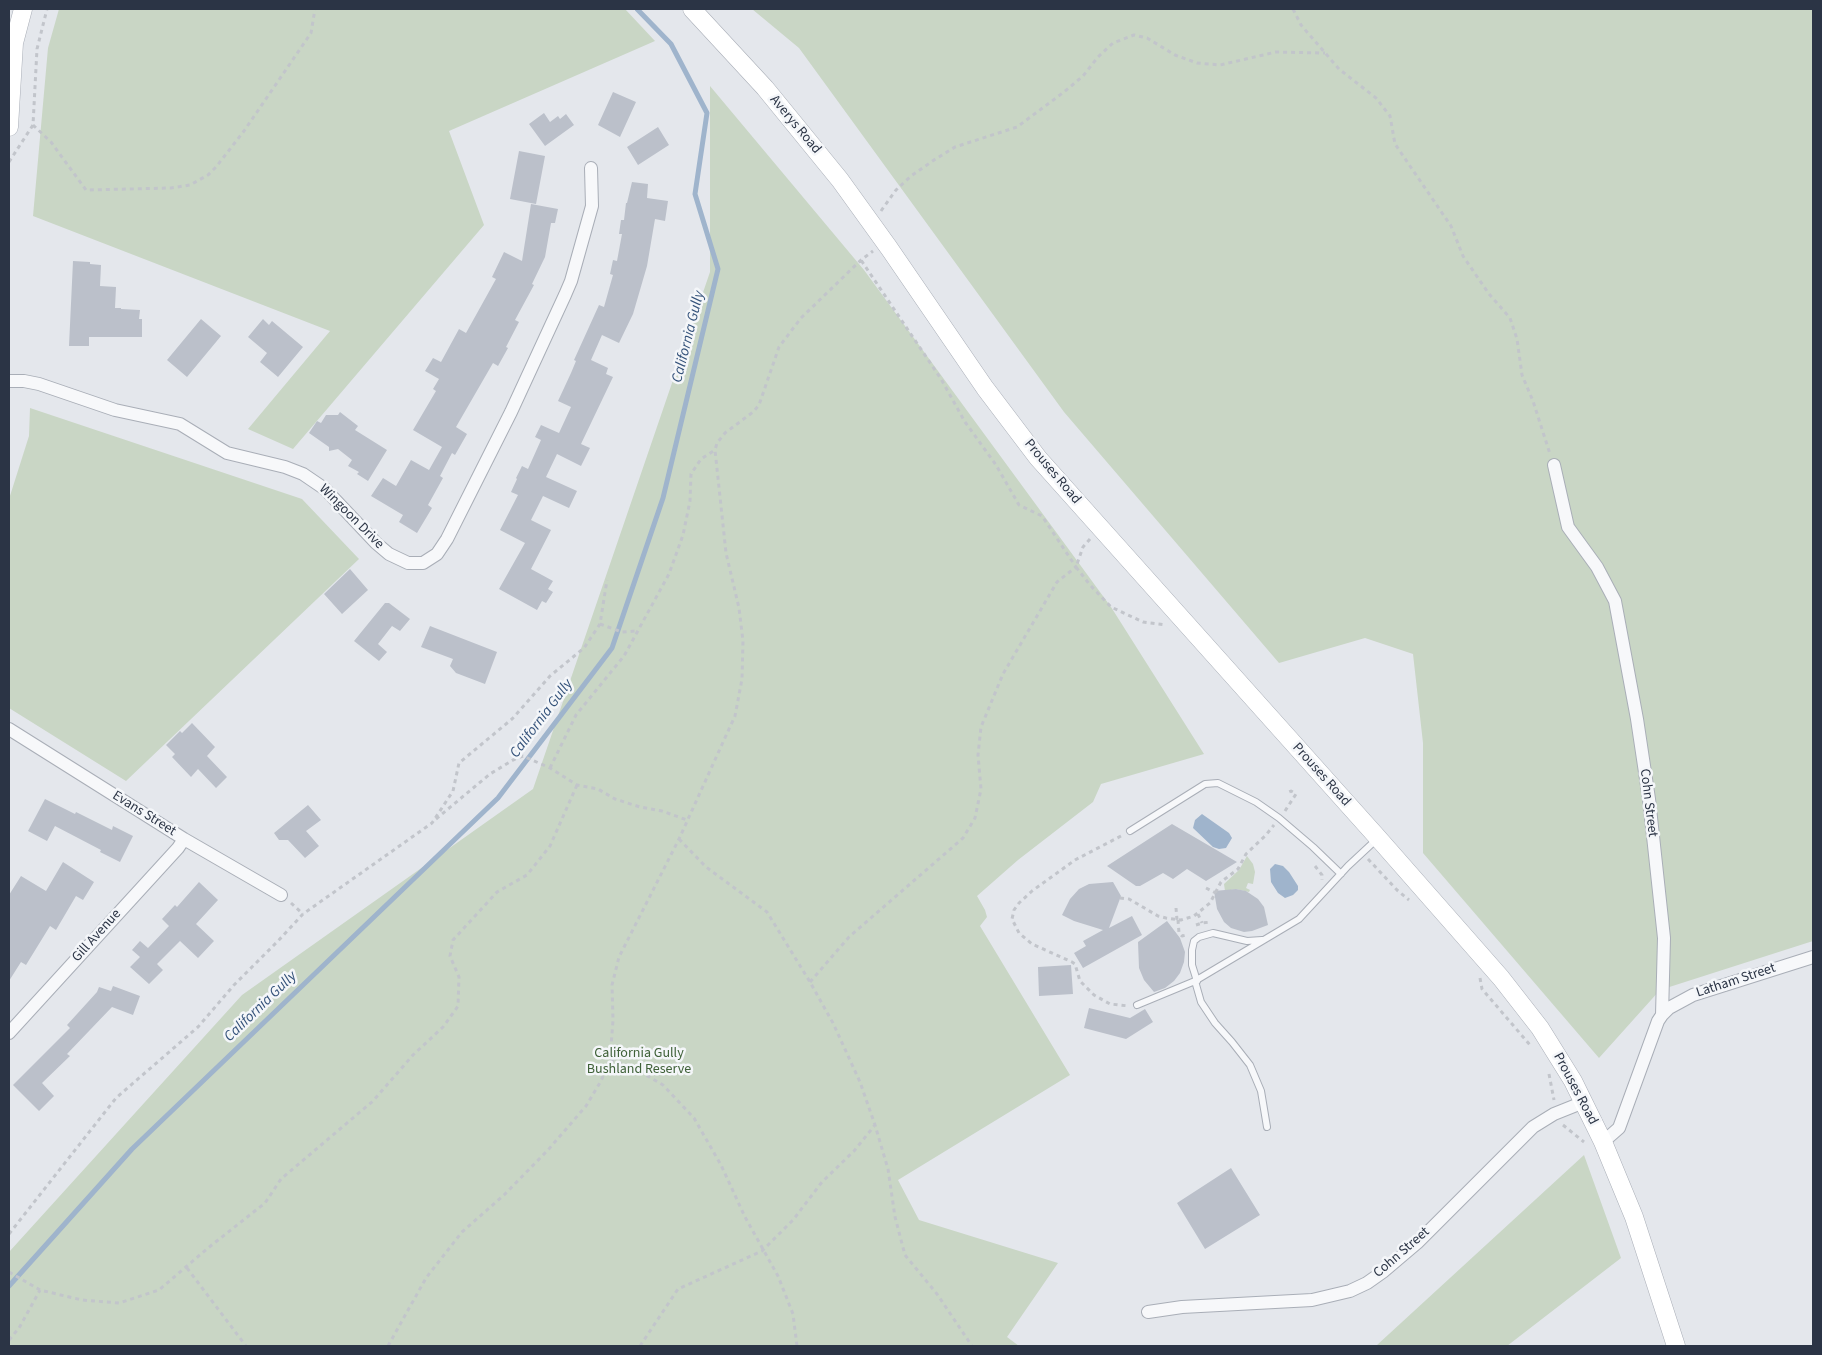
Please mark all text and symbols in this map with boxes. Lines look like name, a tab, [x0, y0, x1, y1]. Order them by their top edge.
street label: Averys Road	[766, 92, 824, 158]
water label: California Gully	[669, 289, 709, 385]
street label: Prouses Road	[1020, 436, 1084, 508]
street label: Wingoon Drive	[315, 481, 387, 553]
water label: California Gully	[507, 676, 577, 762]
street label: Prouses Road	[1288, 740, 1354, 810]
street label: Cohn Street	[1635, 768, 1661, 838]
street label: Evans Street	[109, 788, 179, 840]
street label: Gill Avenue	[69, 906, 125, 966]
street label: Latham Street	[1694, 960, 1778, 1002]
water label: California Gully	[221, 968, 301, 1046]
park label: California Gully Bushland Reserve	[587, 1046, 691, 1078]
street label: Prouses Road	[1549, 1050, 1601, 1128]
street label: Cohn Street	[1371, 1224, 1433, 1282]

